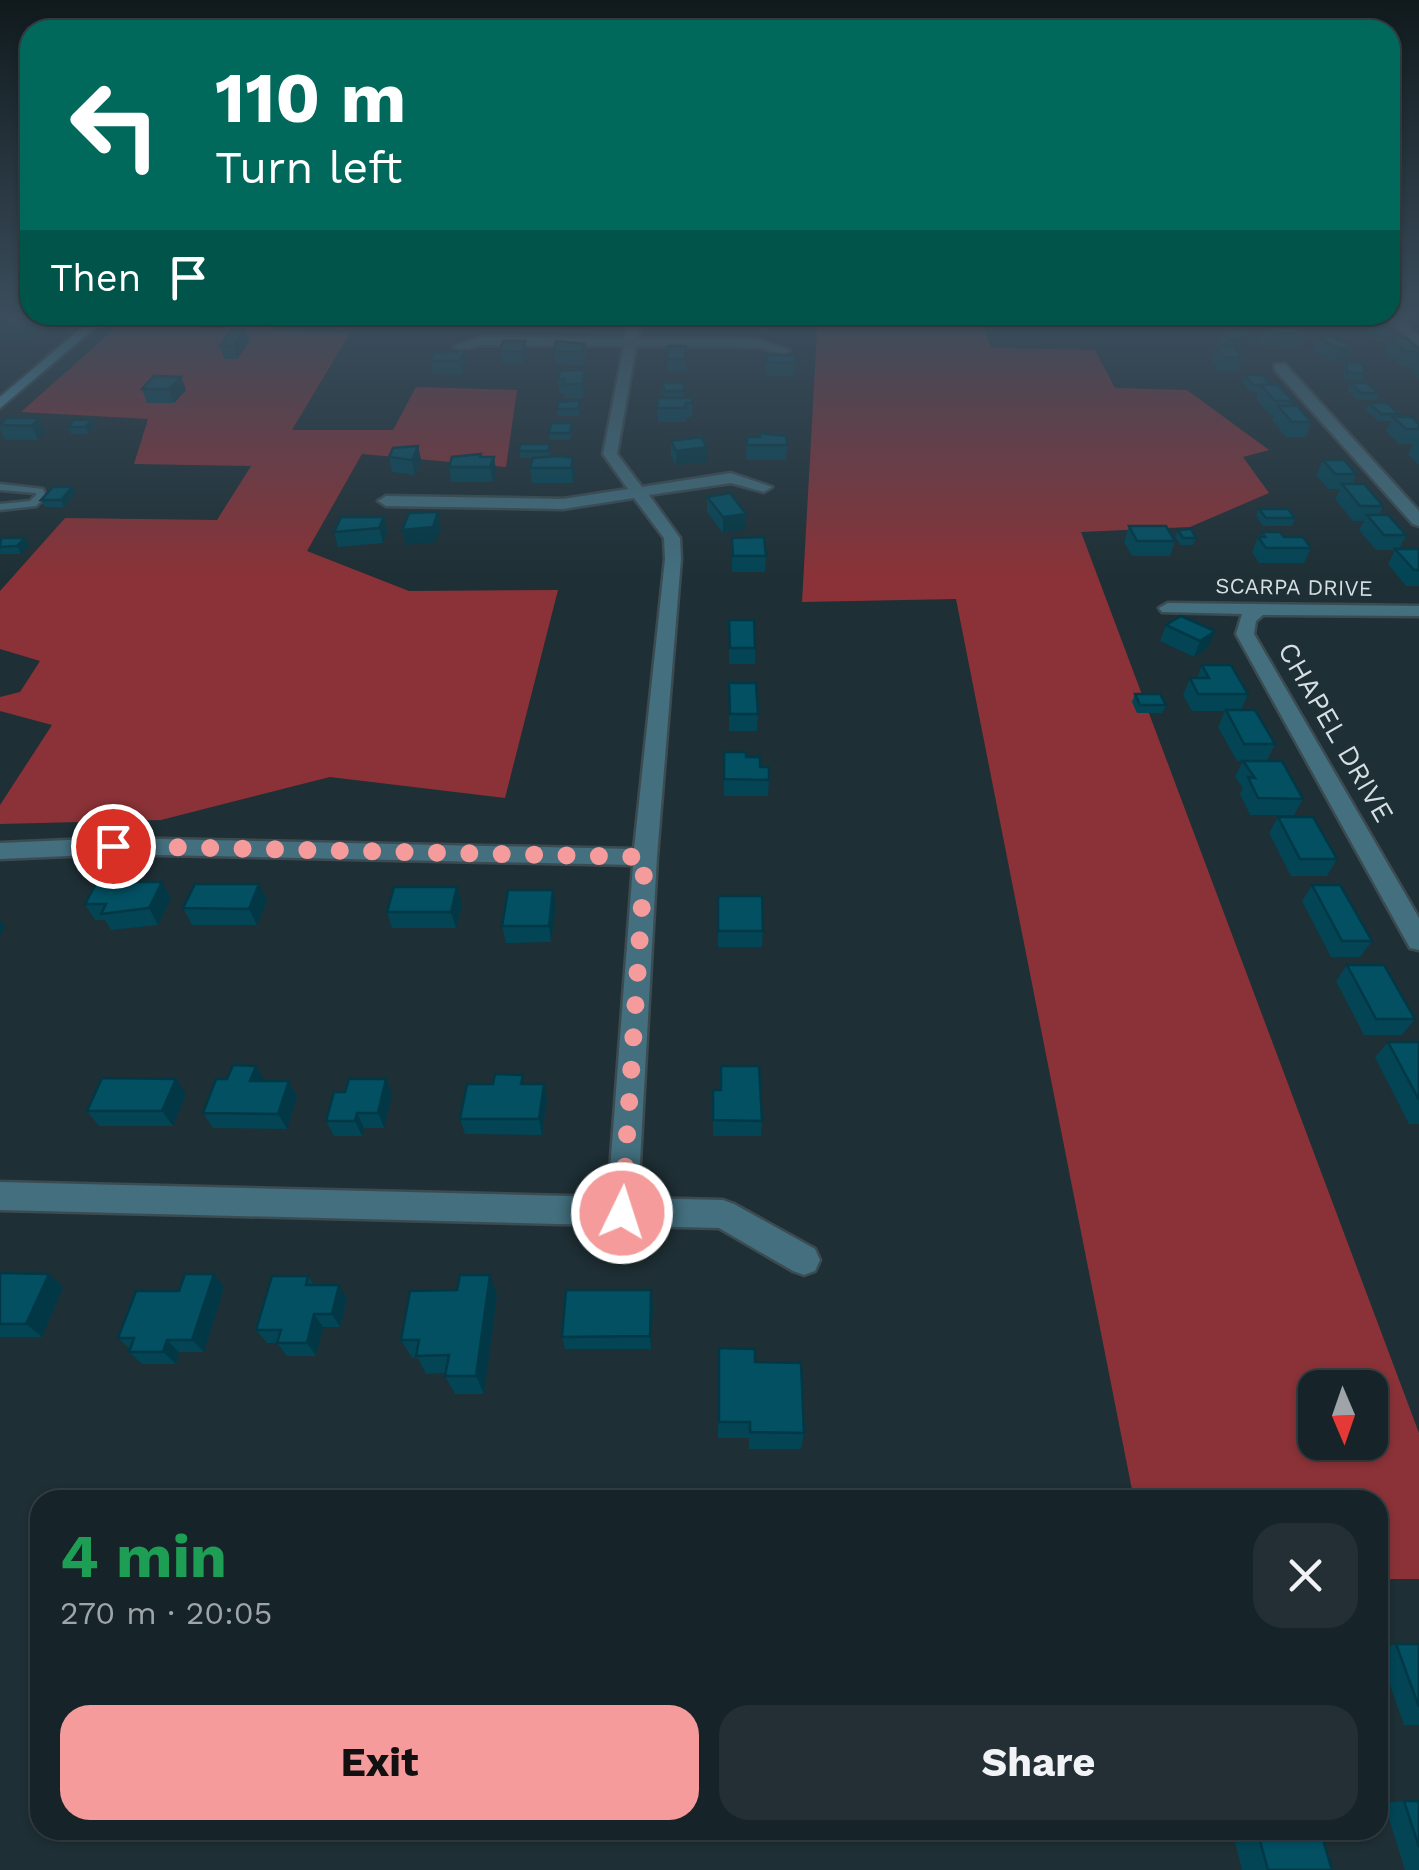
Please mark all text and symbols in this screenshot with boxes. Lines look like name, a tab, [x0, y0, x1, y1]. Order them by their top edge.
text: 110 m	[215, 57, 406, 139]
icon: left	[50, 60, 180, 190]
text: Turn left	[215, 141, 402, 194]
icon: arrive	[161, 250, 216, 305]
text: Then	[50, 256, 141, 300]
street label: SCARPA DRIVE	[1215, 573, 1373, 601]
street label: CHAPEL DRIVE	[1271, 636, 1401, 828]
pin	[71, 804, 156, 889]
icon: arrive	[86, 819, 141, 874]
position arrow	[570, 1161, 674, 1265]
north arrow	[1298, 1370, 1388, 1460]
map controls	[1298, 1370, 1388, 1460]
text: 4 min	[60, 1521, 227, 1592]
button: close	[1253, 1523, 1358, 1628]
text: 270 m · 20:05	[60, 1594, 272, 1632]
button: Exit	[60, 1705, 699, 1820]
button: Share	[719, 1705, 1358, 1820]

